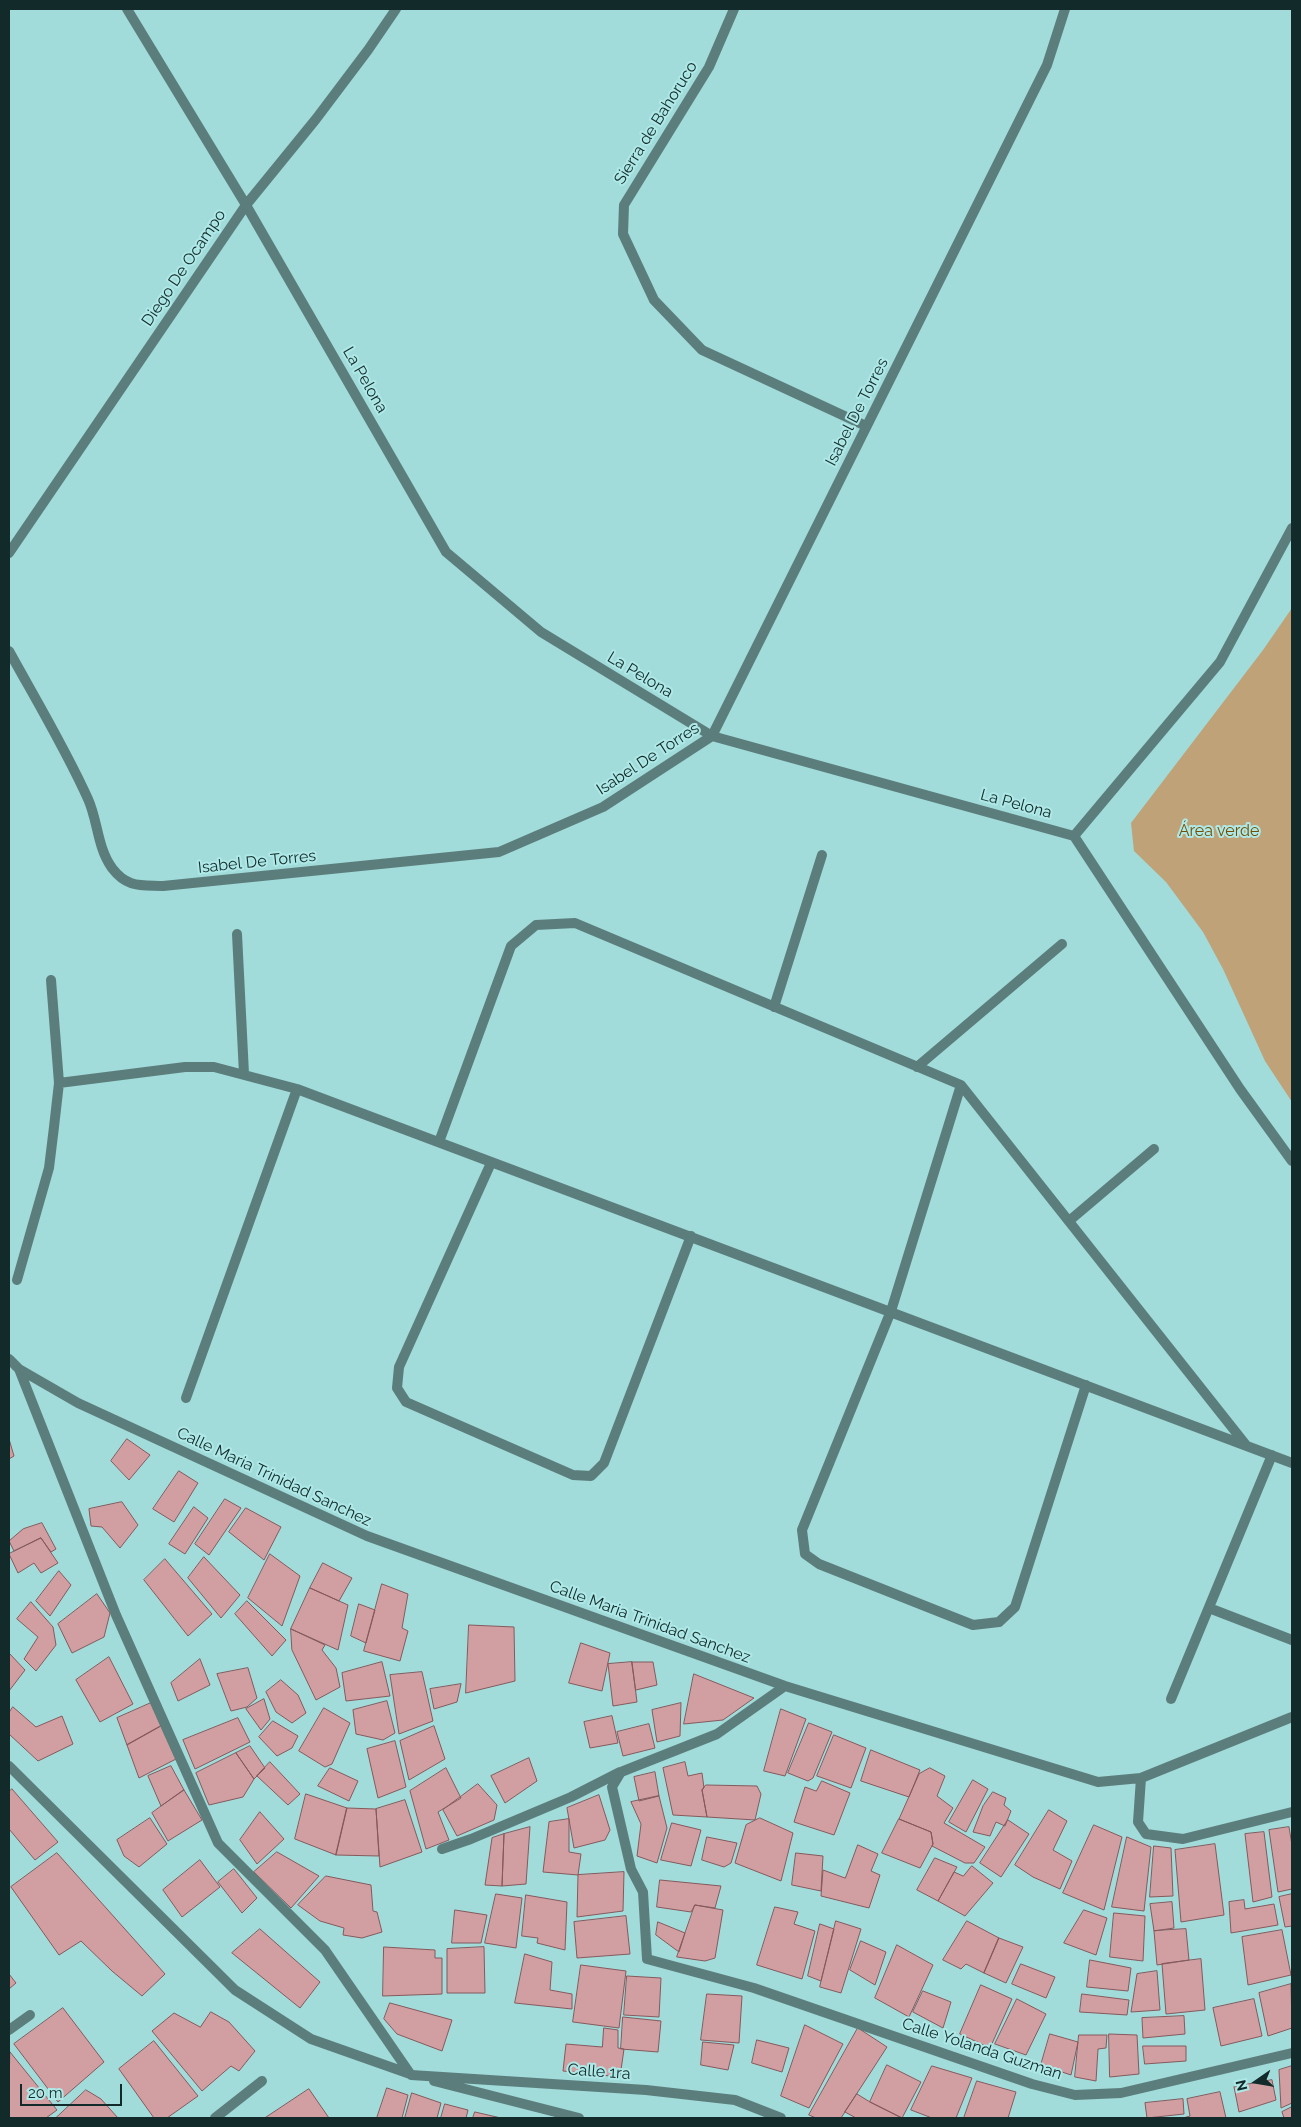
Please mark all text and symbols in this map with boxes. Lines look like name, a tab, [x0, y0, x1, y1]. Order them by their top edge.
street label: Sierra de Bahoruco	[610, 58, 702, 188]
street label: Diego De Ocampo	[138, 206, 230, 330]
street label: La Pelona	[338, 343, 392, 417]
street label: Isabel De Torres	[822, 355, 892, 469]
street label: La Pelona	[604, 648, 676, 702]
street label: Isabel De Torres	[593, 719, 703, 799]
street label: La Pelona	[978, 785, 1054, 823]
park label: Área verde	[1179, 821, 1259, 841]
street label: Isabel De Torres	[197, 846, 317, 878]
street label: Calle Maria Trinidad Sanchez	[174, 1423, 374, 1531]
street label: Calle Maria Trinidad Sanchez	[547, 1577, 753, 1667]
street label: Calle Yolanda Guzman	[900, 2014, 1064, 2084]
north arrow	[1231, 2057, 1281, 2107]
street label: Calle 1ra	[567, 2060, 631, 2084]
scale bar	[22, 2074, 125, 2106]
text: N	[1232, 2078, 1250, 2092]
text: 20 m	[28, 2084, 63, 2102]

